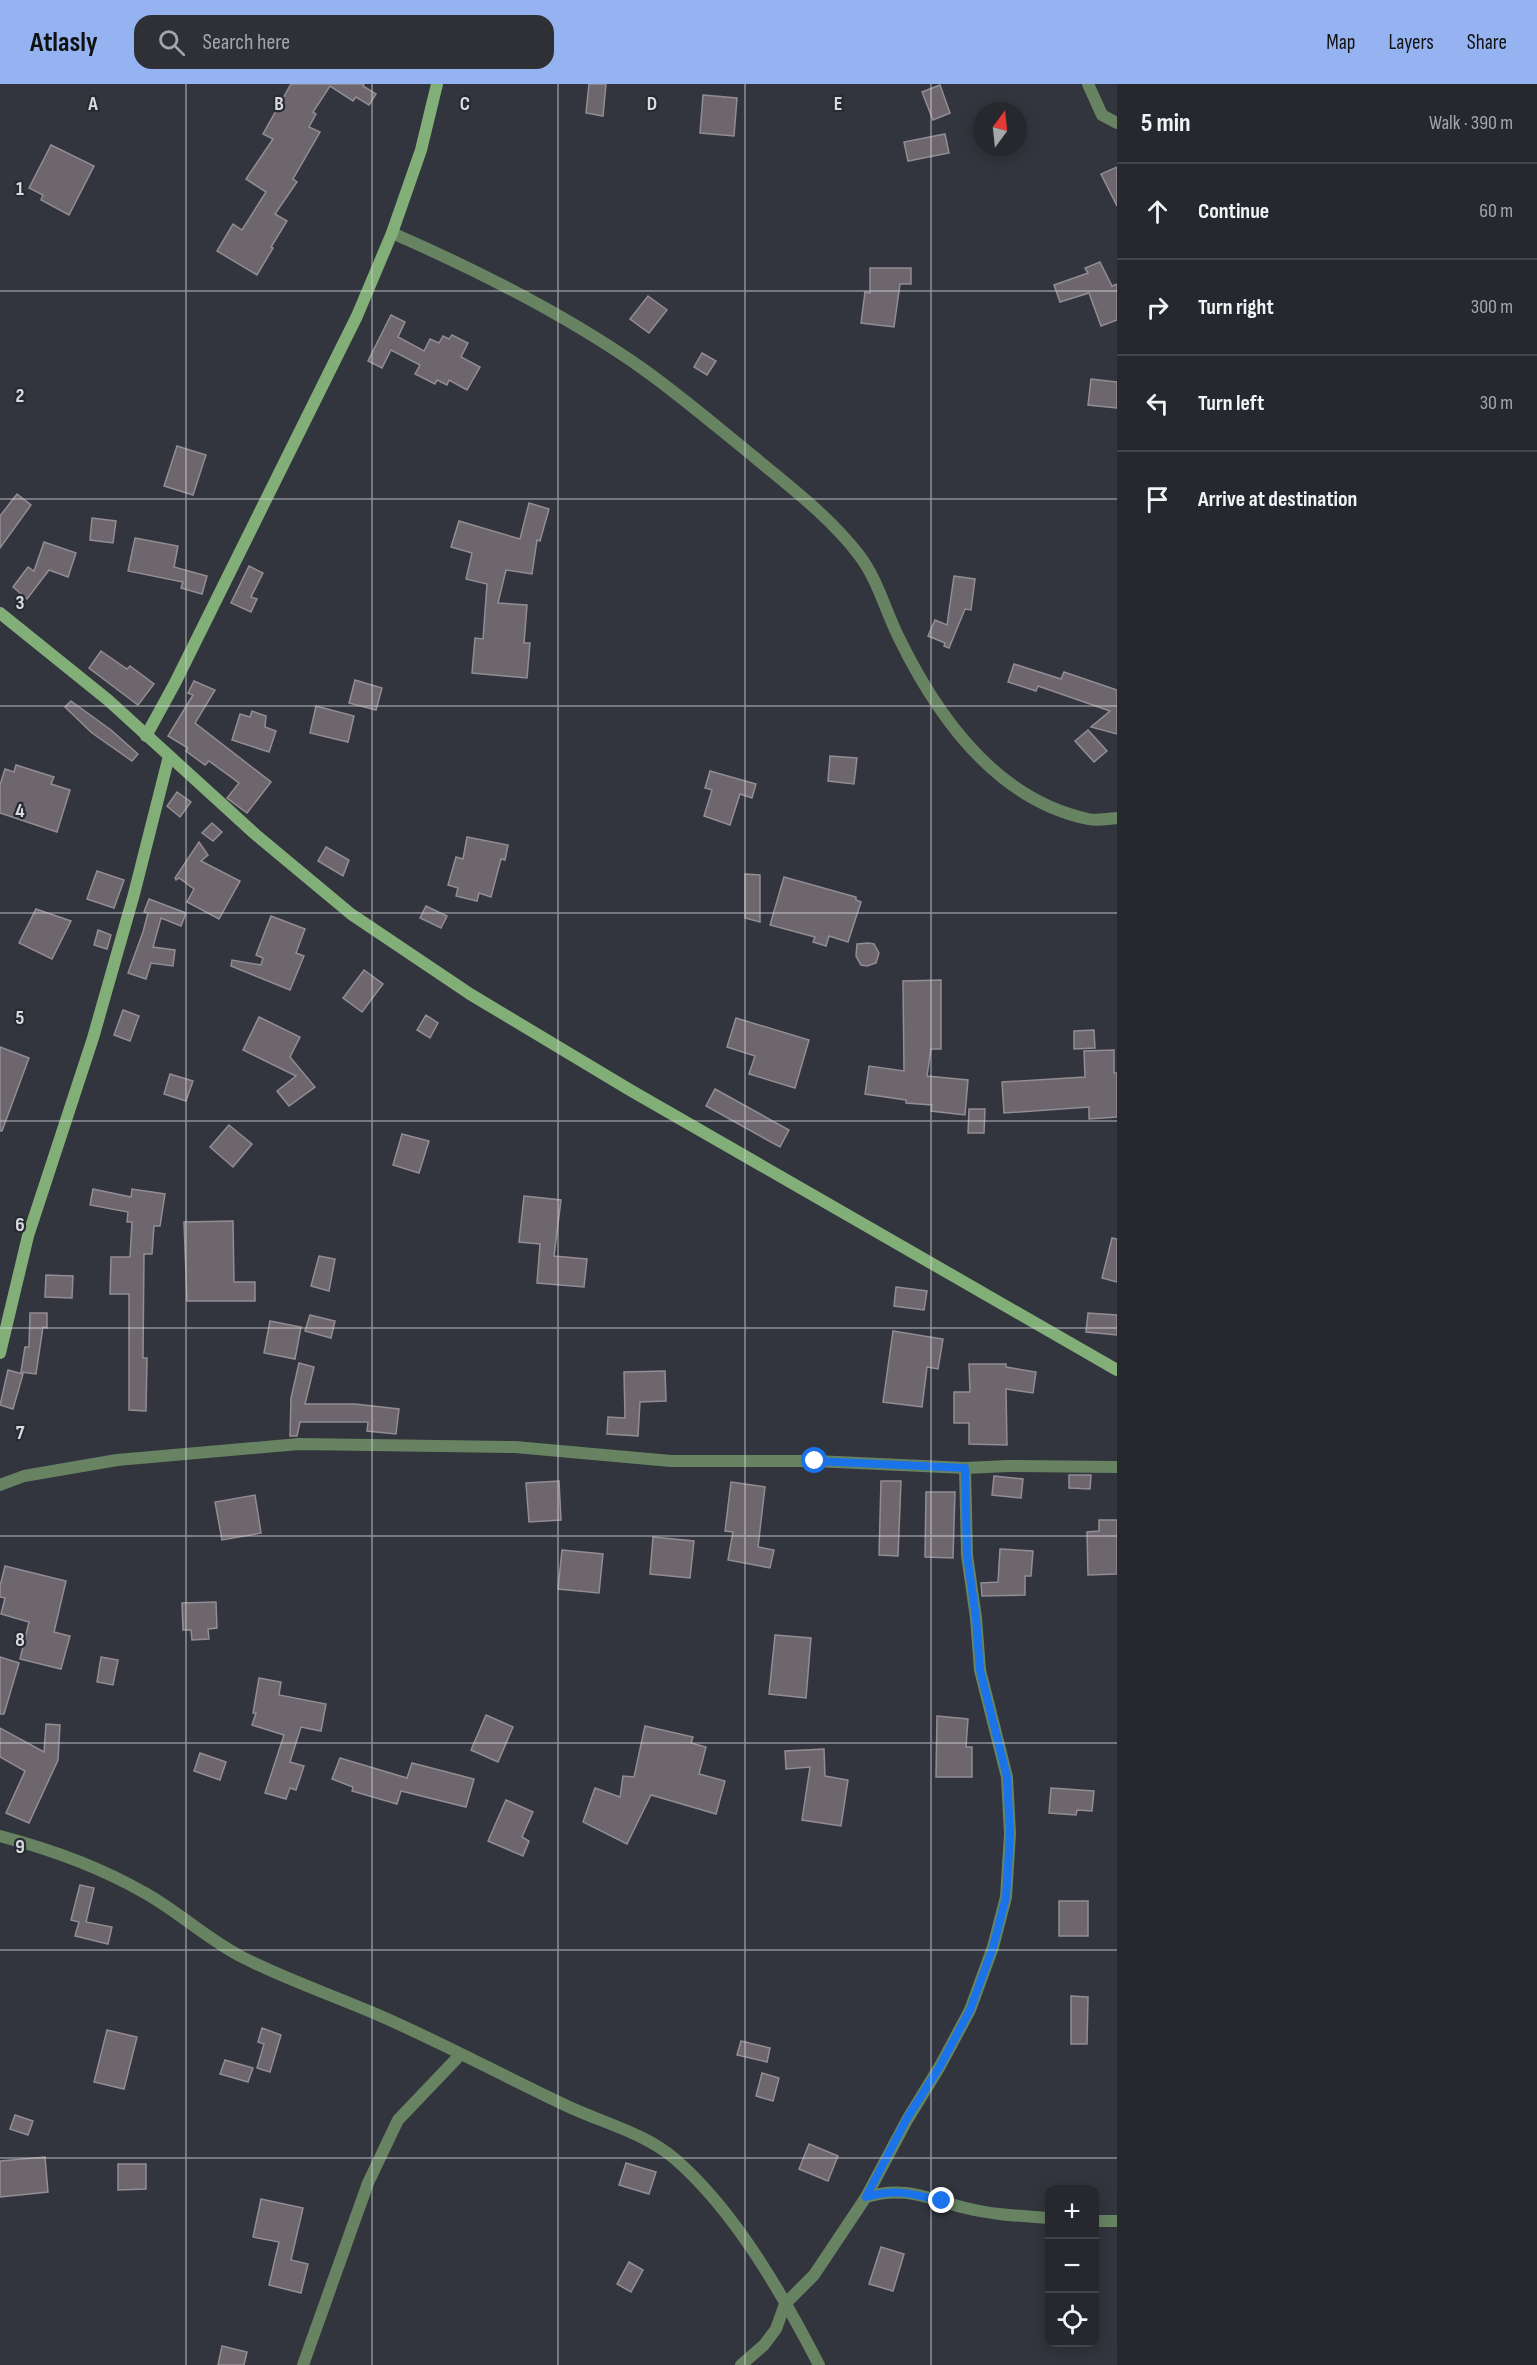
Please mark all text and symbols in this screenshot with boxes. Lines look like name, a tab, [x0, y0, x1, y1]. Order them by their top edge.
search box	[134, 15, 554, 69]
text: Atlasly	[30, 26, 98, 59]
icon: search	[155, 26, 188, 59]
text: Search here	[203, 29, 290, 56]
text: Map	[1326, 30, 1355, 55]
text: Layers	[1388, 30, 1434, 55]
text: Share	[1467, 30, 1507, 55]
text: A	[87, 92, 98, 116]
text: B	[274, 92, 284, 116]
text: C	[460, 92, 470, 116]
text: D	[647, 92, 657, 116]
text: E	[834, 92, 842, 116]
north arrow	[973, 102, 1027, 156]
text: 5 min	[1141, 108, 1191, 139]
text: Walk · 390 m	[1429, 111, 1513, 135]
text: 1	[16, 177, 24, 201]
icon: ahead	[1141, 195, 1174, 228]
text: Continue	[1198, 198, 1269, 225]
text: 60 m	[1479, 199, 1513, 223]
icon: right	[1141, 291, 1174, 324]
text: Turn right	[1198, 294, 1274, 321]
text: 300 m	[1471, 295, 1513, 319]
text: 2	[16, 384, 24, 408]
icon: left	[1141, 387, 1174, 420]
text: Turn left	[1198, 390, 1264, 417]
text: 30 m	[1480, 391, 1513, 415]
icon: arrive	[1141, 483, 1174, 516]
text: Arrive at destination	[1198, 486, 1357, 513]
text: 3	[16, 591, 25, 615]
text: 4	[15, 799, 25, 823]
text: 5	[16, 1006, 25, 1030]
text: 6	[15, 1213, 25, 1237]
text: 7	[16, 1421, 25, 1445]
route start	[801, 1447, 827, 1473]
text: 8	[15, 1628, 25, 1652]
text: 9	[15, 1835, 25, 1859]
map controls	[1045, 2185, 1099, 2347]
button: +	[1045, 2185, 1099, 2239]
route end	[928, 2187, 954, 2213]
button: −	[1045, 2239, 1099, 2293]
button: locate	[1045, 2293, 1099, 2347]

